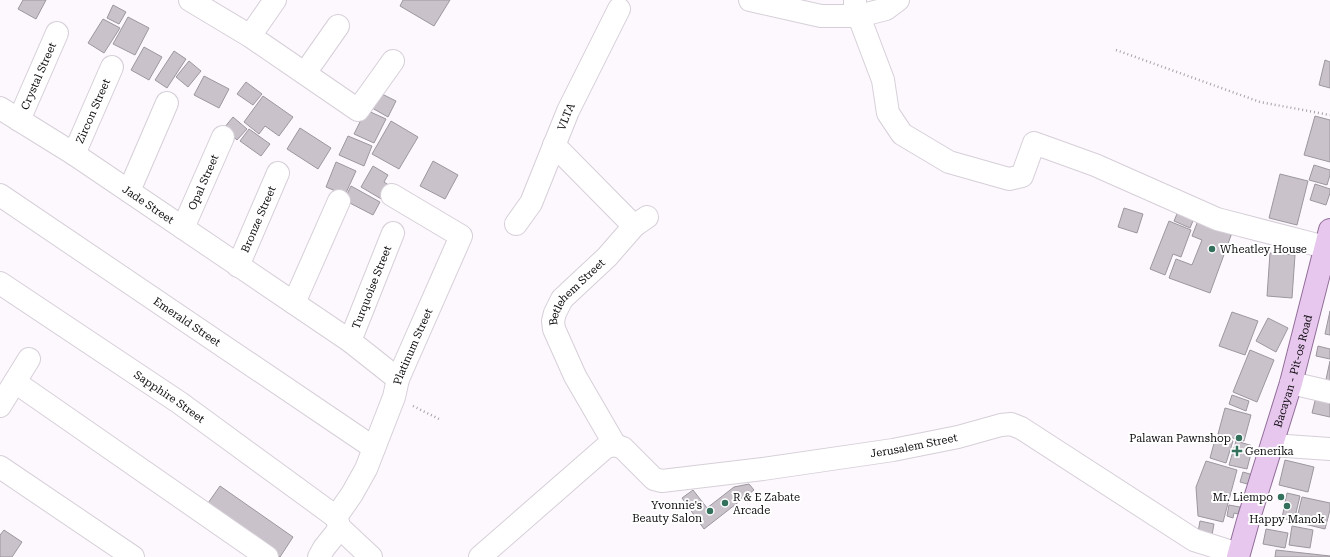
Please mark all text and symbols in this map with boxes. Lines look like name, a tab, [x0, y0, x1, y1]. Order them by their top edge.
street label: Crystal Street	[18, 41, 59, 112]
street label: Zircon Street	[73, 77, 113, 145]
street label: VLTA	[555, 101, 578, 132]
street label: Opal Street	[186, 153, 222, 212]
street label: Jade Street	[120, 183, 176, 227]
street label: Bronze Street	[239, 184, 279, 255]
place label: Wheatley House	[1220, 243, 1307, 256]
street label: Turquoise Street	[350, 244, 394, 331]
marker: Wheatley House	[1207, 244, 1217, 254]
street label: Betlehem Street	[547, 256, 608, 326]
street label: Emerald Street	[151, 295, 223, 349]
street label: Platinum Street	[391, 306, 435, 386]
street label: Bacayan - Pit-os Road	[1272, 313, 1315, 429]
street label: Sapphire Street	[131, 368, 207, 426]
street label: Jerusalem Street	[869, 431, 959, 460]
place label: Palawan Pawnshop	[1129, 432, 1231, 445]
marker: Palawan Pawnshop	[1234, 433, 1244, 443]
place label: Generika	[1245, 445, 1294, 458]
marker: Generika	[1232, 446, 1242, 456]
place label: R & E Zabate Arcade	[733, 491, 800, 517]
place label: Mr. Liempo	[1212, 491, 1273, 504]
marker: Mr. Liempo	[1276, 492, 1286, 502]
marker: R & E Zabate Arcade	[720, 498, 730, 508]
place label: Yvonnie's Beauty Salon	[632, 499, 702, 525]
marker: Happy Manok	[1282, 501, 1292, 511]
marker: Yvonnie's Beauty Salon	[705, 506, 715, 516]
place label: Happy Manok	[1249, 513, 1325, 526]

